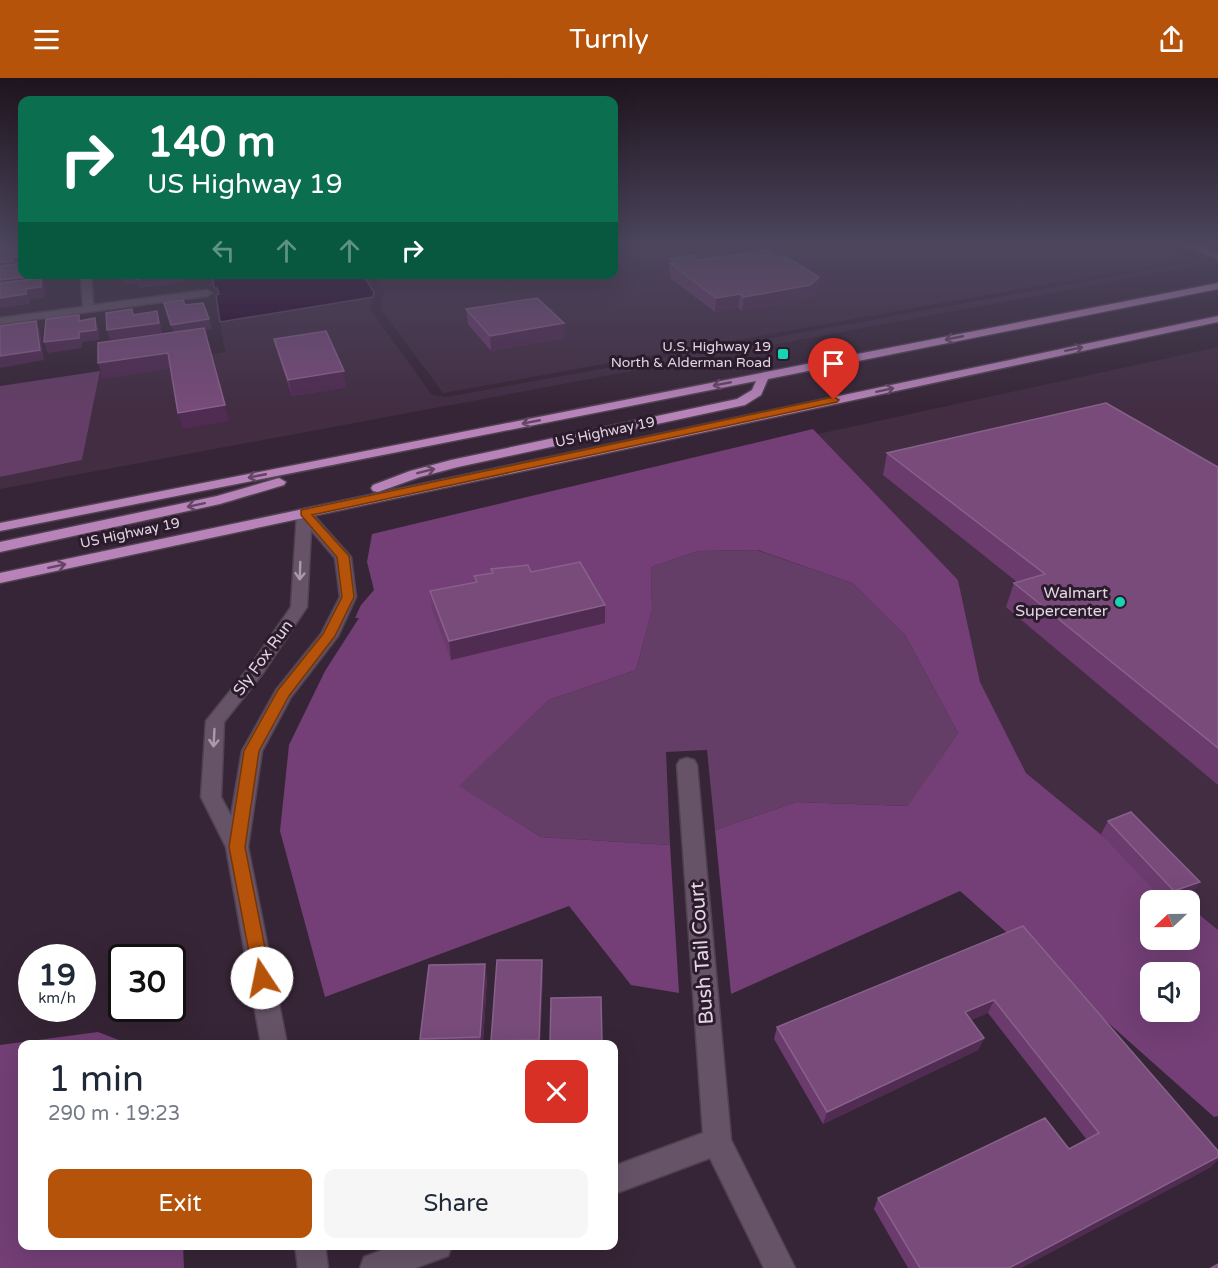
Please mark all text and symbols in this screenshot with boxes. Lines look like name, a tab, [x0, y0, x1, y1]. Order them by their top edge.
icon: menu	[30, 23, 63, 56]
text: Turnly	[569, 23, 649, 56]
icon: share	[1155, 23, 1188, 56]
text: 140 m	[147, 117, 276, 168]
icon: right	[48, 120, 126, 198]
text: US Highway 19	[147, 168, 343, 201]
icon: left	[207, 234, 240, 267]
icon: ahead	[270, 234, 303, 267]
icon: ahead	[333, 234, 366, 267]
icon: right	[396, 234, 429, 267]
one-way arrow	[945, 333, 965, 344]
place label: U.S. Highway 19 North & Alderman Road	[611, 338, 771, 371]
pin	[808, 338, 859, 400]
one-way arrow	[1064, 343, 1083, 355]
marker: U.S. Highway 19 North & Alderman Road	[776, 347, 790, 361]
icon: arrive	[817, 347, 850, 380]
one-way arrow	[713, 379, 732, 390]
one-way arrow	[875, 383, 894, 395]
street label: US Highway 19	[554, 413, 656, 451]
one-way arrow	[521, 417, 541, 428]
one-way arrow	[416, 464, 435, 476]
one-way arrow	[248, 471, 267, 482]
one-way arrow	[186, 500, 206, 511]
street label: US Highway 19	[79, 514, 181, 552]
one-way arrow	[47, 560, 66, 571]
one-way arrow	[295, 561, 306, 581]
place label: Walmart Supercenter	[1015, 583, 1109, 621]
marker: Walmart Supercenter	[1113, 595, 1127, 609]
street label: Sly Fox Run	[229, 616, 297, 700]
one-way arrow	[208, 728, 219, 748]
street label: Bush Tail Court	[685, 880, 719, 1025]
north arrow	[1140, 890, 1200, 950]
map controls	[1140, 890, 1200, 1022]
speed limit sign: 30	[108, 944, 186, 1022]
position arrow	[230, 946, 294, 1010]
text: 19	[38, 957, 76, 994]
button: sound	[1140, 962, 1200, 1022]
text: km/h	[38, 989, 76, 1007]
text: 1 min	[48, 1058, 144, 1101]
button: close	[525, 1060, 588, 1123]
text: 290 m · 19:23	[48, 1102, 180, 1126]
button: Exit	[48, 1169, 312, 1238]
button: Share	[324, 1169, 588, 1238]

